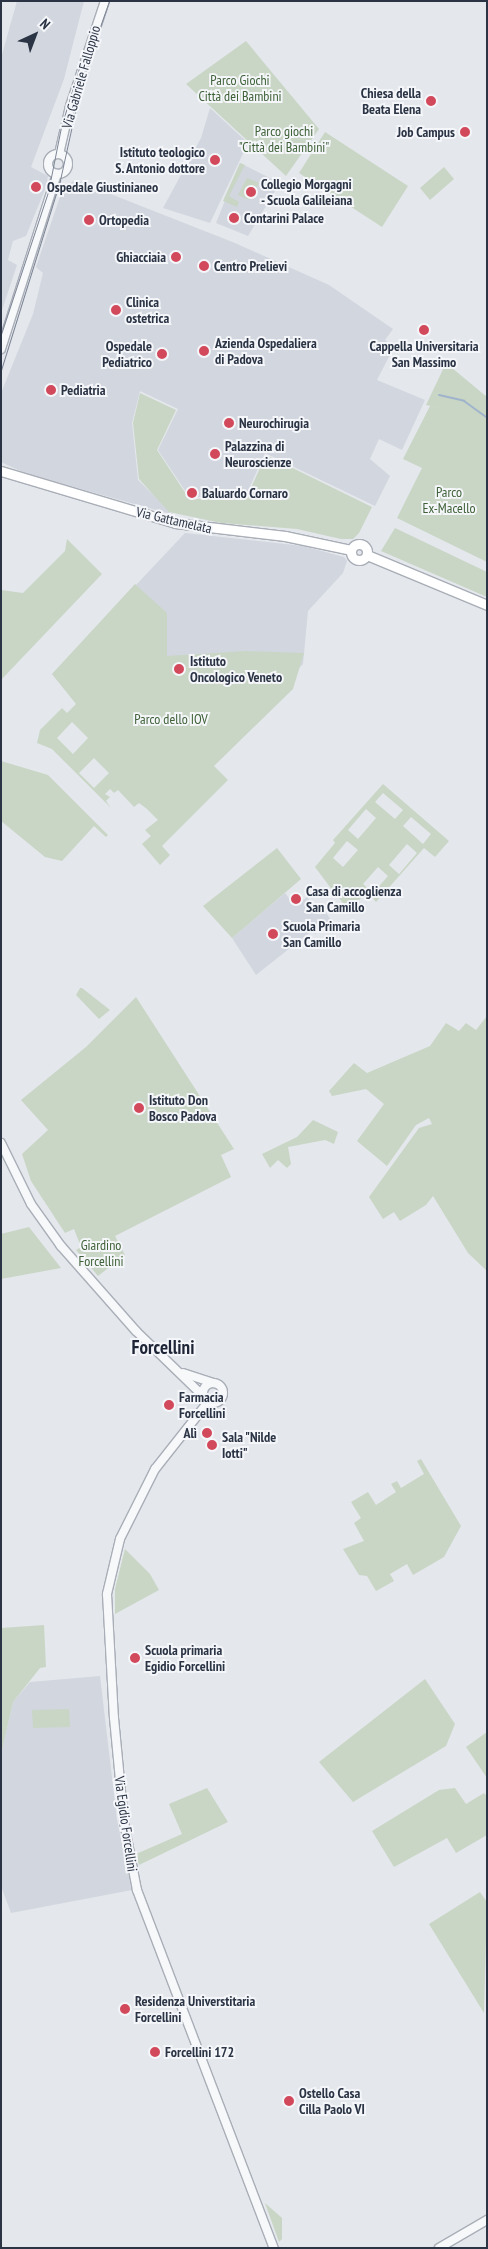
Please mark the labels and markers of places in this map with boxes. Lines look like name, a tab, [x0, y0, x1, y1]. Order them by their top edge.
place label: Chiesa della Beata Elena	[361, 85, 421, 118]
marker: Chiesa della Beata Elena	[425, 95, 437, 107]
place label: Job Campus	[397, 124, 455, 140]
marker: Job Campus	[459, 126, 471, 138]
place label: Istituto teologico S. Antonio dottore	[114, 144, 205, 176]
marker: Istituto teologico S. Antonio dottore	[209, 154, 221, 166]
place label: Collegio Morgagni - Scuola Galileiana	[261, 176, 353, 208]
place label: Ospedale Giustinianeo	[47, 179, 158, 195]
marker: Ospedale Giustinianeo	[29, 180, 43, 194]
marker: Collegio Morgagni - Scuola Galileiana	[245, 186, 257, 198]
place label: Contarini Palace	[244, 210, 324, 226]
place label: Ortopedia	[99, 212, 149, 228]
marker: Contarini Palace	[228, 212, 240, 224]
marker: Ortopedia	[83, 214, 95, 226]
place label: Ghiacciaia	[116, 249, 166, 265]
marker: Ghiacciaia	[170, 251, 182, 263]
place label: Centro Prelievi	[214, 258, 287, 274]
marker: Centro Prelievi	[198, 260, 210, 272]
place label: Clinica ostetrica	[126, 294, 169, 326]
marker: Clinica ostetrica	[110, 304, 122, 316]
marker: Cappella Universitaria San Massimo	[418, 324, 430, 336]
place label: Azienda Ospedaliera di Padova	[215, 335, 317, 368]
place label: Ospedale Pediatrico	[102, 338, 152, 371]
place label: Cappella Universitaria San Massimo	[369, 338, 479, 371]
marker: Azienda Ospedaliera di Padova	[197, 344, 211, 358]
marker: Ospedale Pediatrico	[156, 348, 168, 360]
place label: Pediatria	[61, 382, 106, 398]
marker: Pediatria	[45, 384, 57, 396]
place label: Neurochirugia	[239, 415, 309, 431]
marker: Neurochirugia	[223, 417, 235, 429]
place label: Palazzina di Neuroscienze	[225, 438, 292, 471]
marker: Palazzina di Neuroscienze	[209, 448, 221, 460]
place label: Baluardo Cornaro	[202, 485, 288, 501]
marker: Baluardo Cornaro	[186, 487, 198, 499]
place label: Istituto Oncologico Veneto	[190, 653, 283, 686]
marker: Istituto Oncologico Veneto	[172, 662, 186, 676]
place label: Casa di accoglienza San Camillo	[306, 883, 401, 916]
marker: Casa di accoglienza San Camillo	[290, 893, 302, 905]
place label: Scuola Primaria San Camillo	[283, 918, 360, 950]
marker: Scuola Primaria San Camillo	[267, 928, 279, 940]
place label: Istituto Don Bosco Padova	[149, 1092, 217, 1124]
marker: Istituto Don Bosco Padova	[133, 1102, 145, 1114]
place label: Farmacia Forcellini	[179, 1389, 225, 1421]
marker: Farmacia Forcellini	[163, 1399, 175, 1411]
place label: Alì	[183, 1425, 197, 1441]
marker: Alì	[201, 1427, 213, 1439]
place label: Sala "Nilde Iotti"	[222, 1429, 277, 1461]
marker: Sala "Nilde Iotti"	[206, 1439, 218, 1451]
place label: Scuola primaria Egidio Forcellini	[145, 1642, 225, 1674]
marker: Scuola primaria Egidio Forcellini	[129, 1652, 141, 1664]
place label: Residenza Universtitaria Forcellini	[135, 1993, 255, 2025]
marker: Residenza Universtitaria Forcellini	[119, 2003, 131, 2015]
place label: Forcellini 172	[165, 2044, 234, 2060]
marker: Forcellini 172	[149, 2046, 161, 2058]
place label: Ostello Casa Cilla Paolo VI	[299, 2085, 365, 2118]
marker: Ostello Casa Cilla Paolo VI	[283, 2095, 295, 2107]

